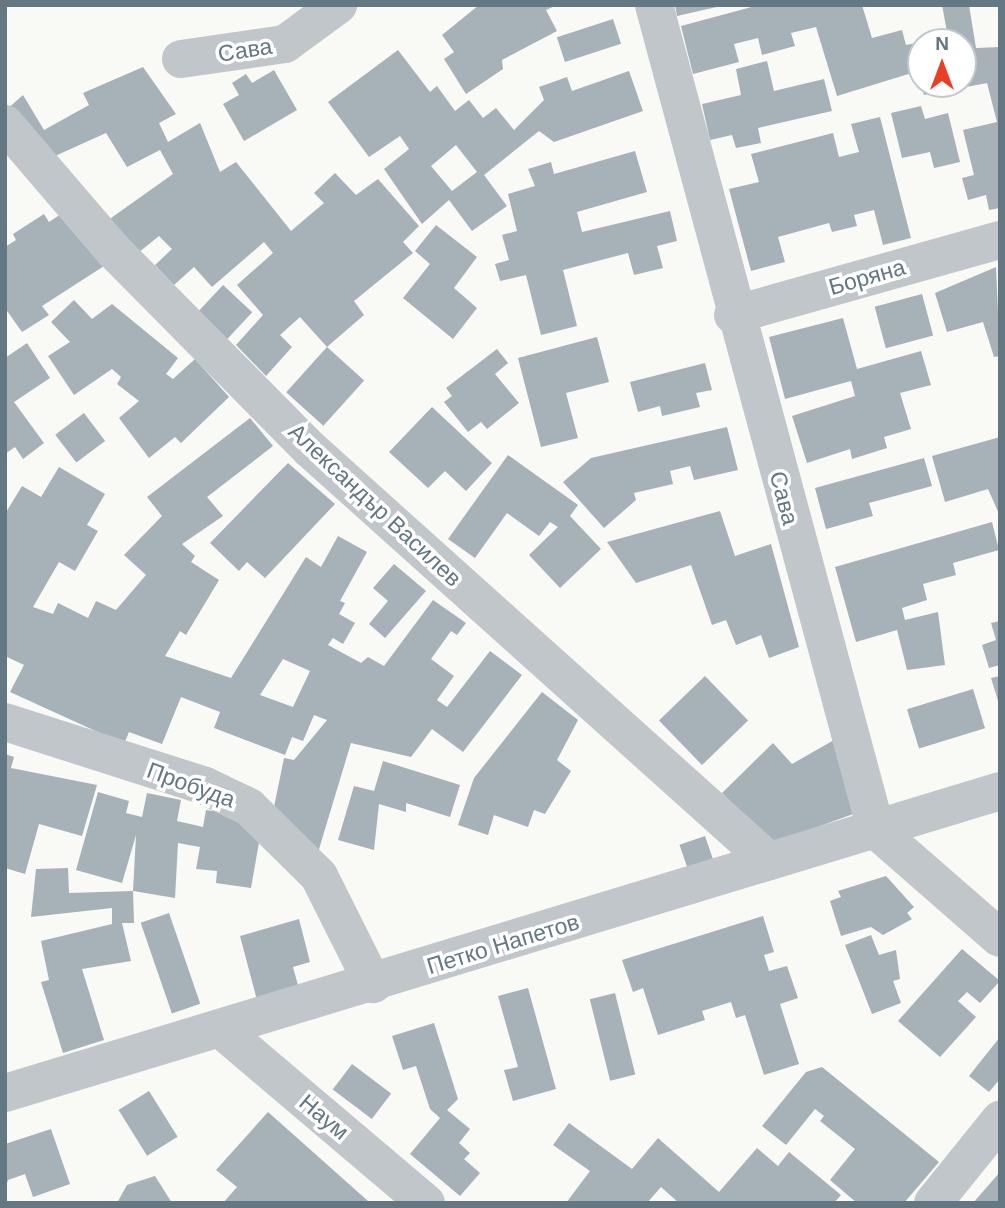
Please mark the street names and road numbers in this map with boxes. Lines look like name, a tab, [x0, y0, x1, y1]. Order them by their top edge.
street label: Сава	[216, 32, 274, 68]
street label: Боряна	[826, 253, 908, 301]
street label: Александър Василев	[283, 418, 467, 592]
street label: Сава	[764, 468, 804, 528]
street label: Прoбудa	[143, 756, 239, 814]
street label: Петко Напетов	[424, 908, 582, 980]
street label: Наум	[294, 1088, 354, 1146]

